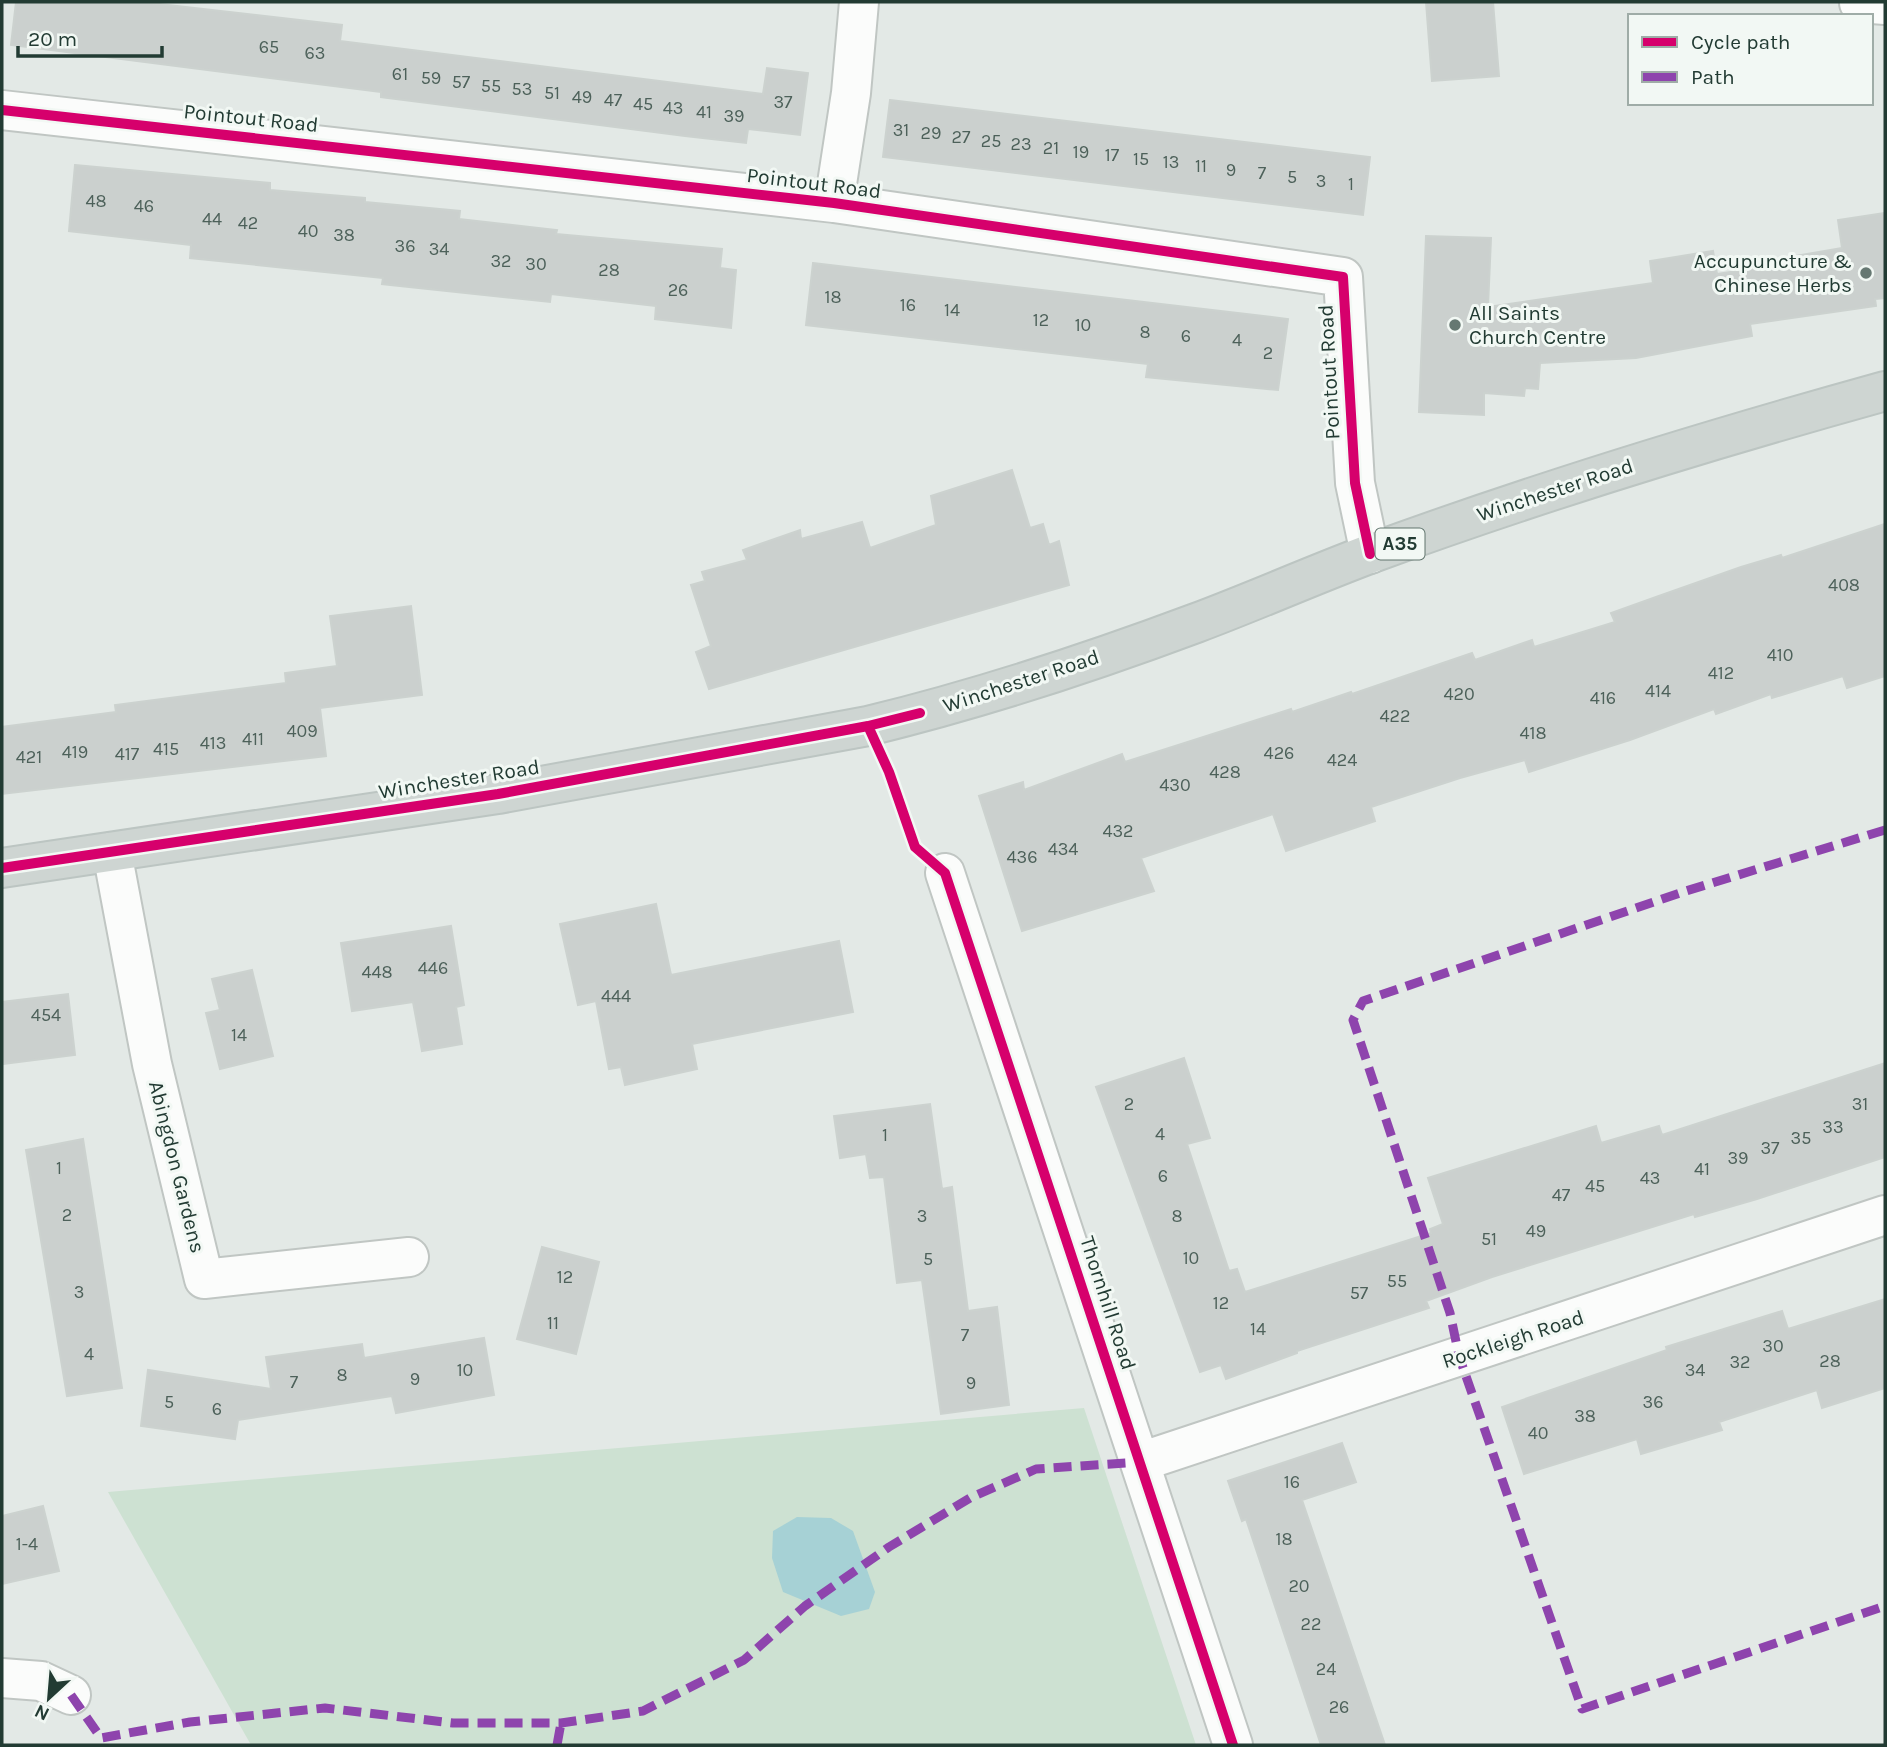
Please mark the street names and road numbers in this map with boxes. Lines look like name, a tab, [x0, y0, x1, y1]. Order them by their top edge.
street label: Pointout Road	[182, 99, 320, 137]
street label: Pointout Road	[745, 163, 883, 203]
street label: Pointout Road	[1313, 304, 1345, 440]
street label: Winchester Road	[1474, 453, 1636, 527]
road number: A35	[1376, 528, 1424, 559]
street label: Winchester Road	[940, 644, 1102, 718]
street label: Winchester Road	[377, 754, 541, 804]
street label: Abingdon Gardens	[144, 1078, 210, 1256]
street label: Thornhill Road	[1075, 1233, 1141, 1373]
street label: Rockleigh Road	[1439, 1305, 1587, 1373]

